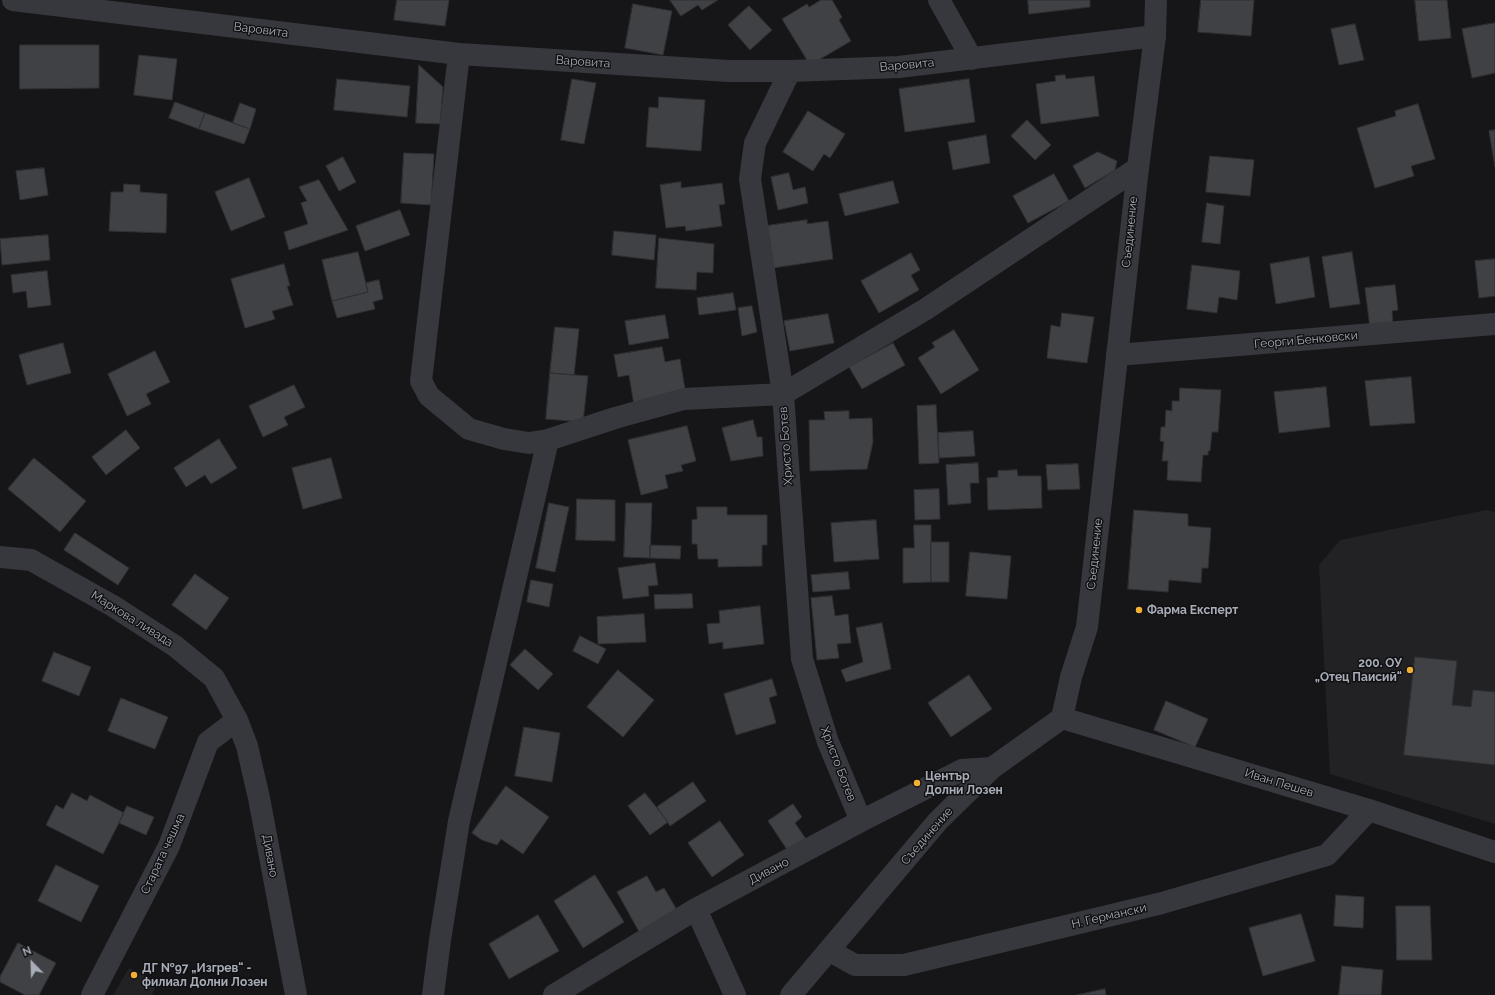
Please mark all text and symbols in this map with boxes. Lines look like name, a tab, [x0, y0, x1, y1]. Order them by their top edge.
street label: Варовита	[233, 20, 289, 40]
street label: Варовита	[555, 53, 611, 71]
street label: Варовита	[879, 55, 935, 75]
street label: Съединение	[1119, 196, 1141, 268]
street label: Георги Бенковски	[1254, 328, 1358, 352]
street label: Христо Ботев	[776, 406, 796, 486]
street label: Съединение	[1084, 518, 1106, 590]
street label: Маркова ливада	[88, 588, 176, 650]
place label: Фарма Експерт	[1147, 603, 1238, 617]
marker: Фарма Експерт	[1134, 605, 1144, 615]
place label: 200. ОУ „Отец Паисий“	[1315, 656, 1402, 684]
marker: 200. ОУ „Отец Паисий“	[1405, 665, 1415, 675]
street label: Христо Ботев	[817, 725, 859, 803]
street label: Иван Пешев	[1243, 766, 1315, 800]
place label: Център Долни Лозен	[925, 769, 1003, 797]
marker: Център Долни Лозен	[912, 778, 922, 788]
street label: Съединение	[898, 804, 956, 868]
street label: Старата чешма	[138, 811, 188, 897]
street label: Дивано	[259, 833, 281, 879]
street label: Дивано	[747, 854, 791, 888]
street label: Н. Германски	[1070, 900, 1148, 932]
north arrow	[12, 943, 52, 983]
text: N	[21, 944, 34, 959]
place label: ДГ №97 „Изгрев“ - филиал Долни Лозен	[142, 961, 268, 989]
marker: ДГ №97 „Изгрев“ - филиал Долни Лозен	[129, 970, 139, 980]

